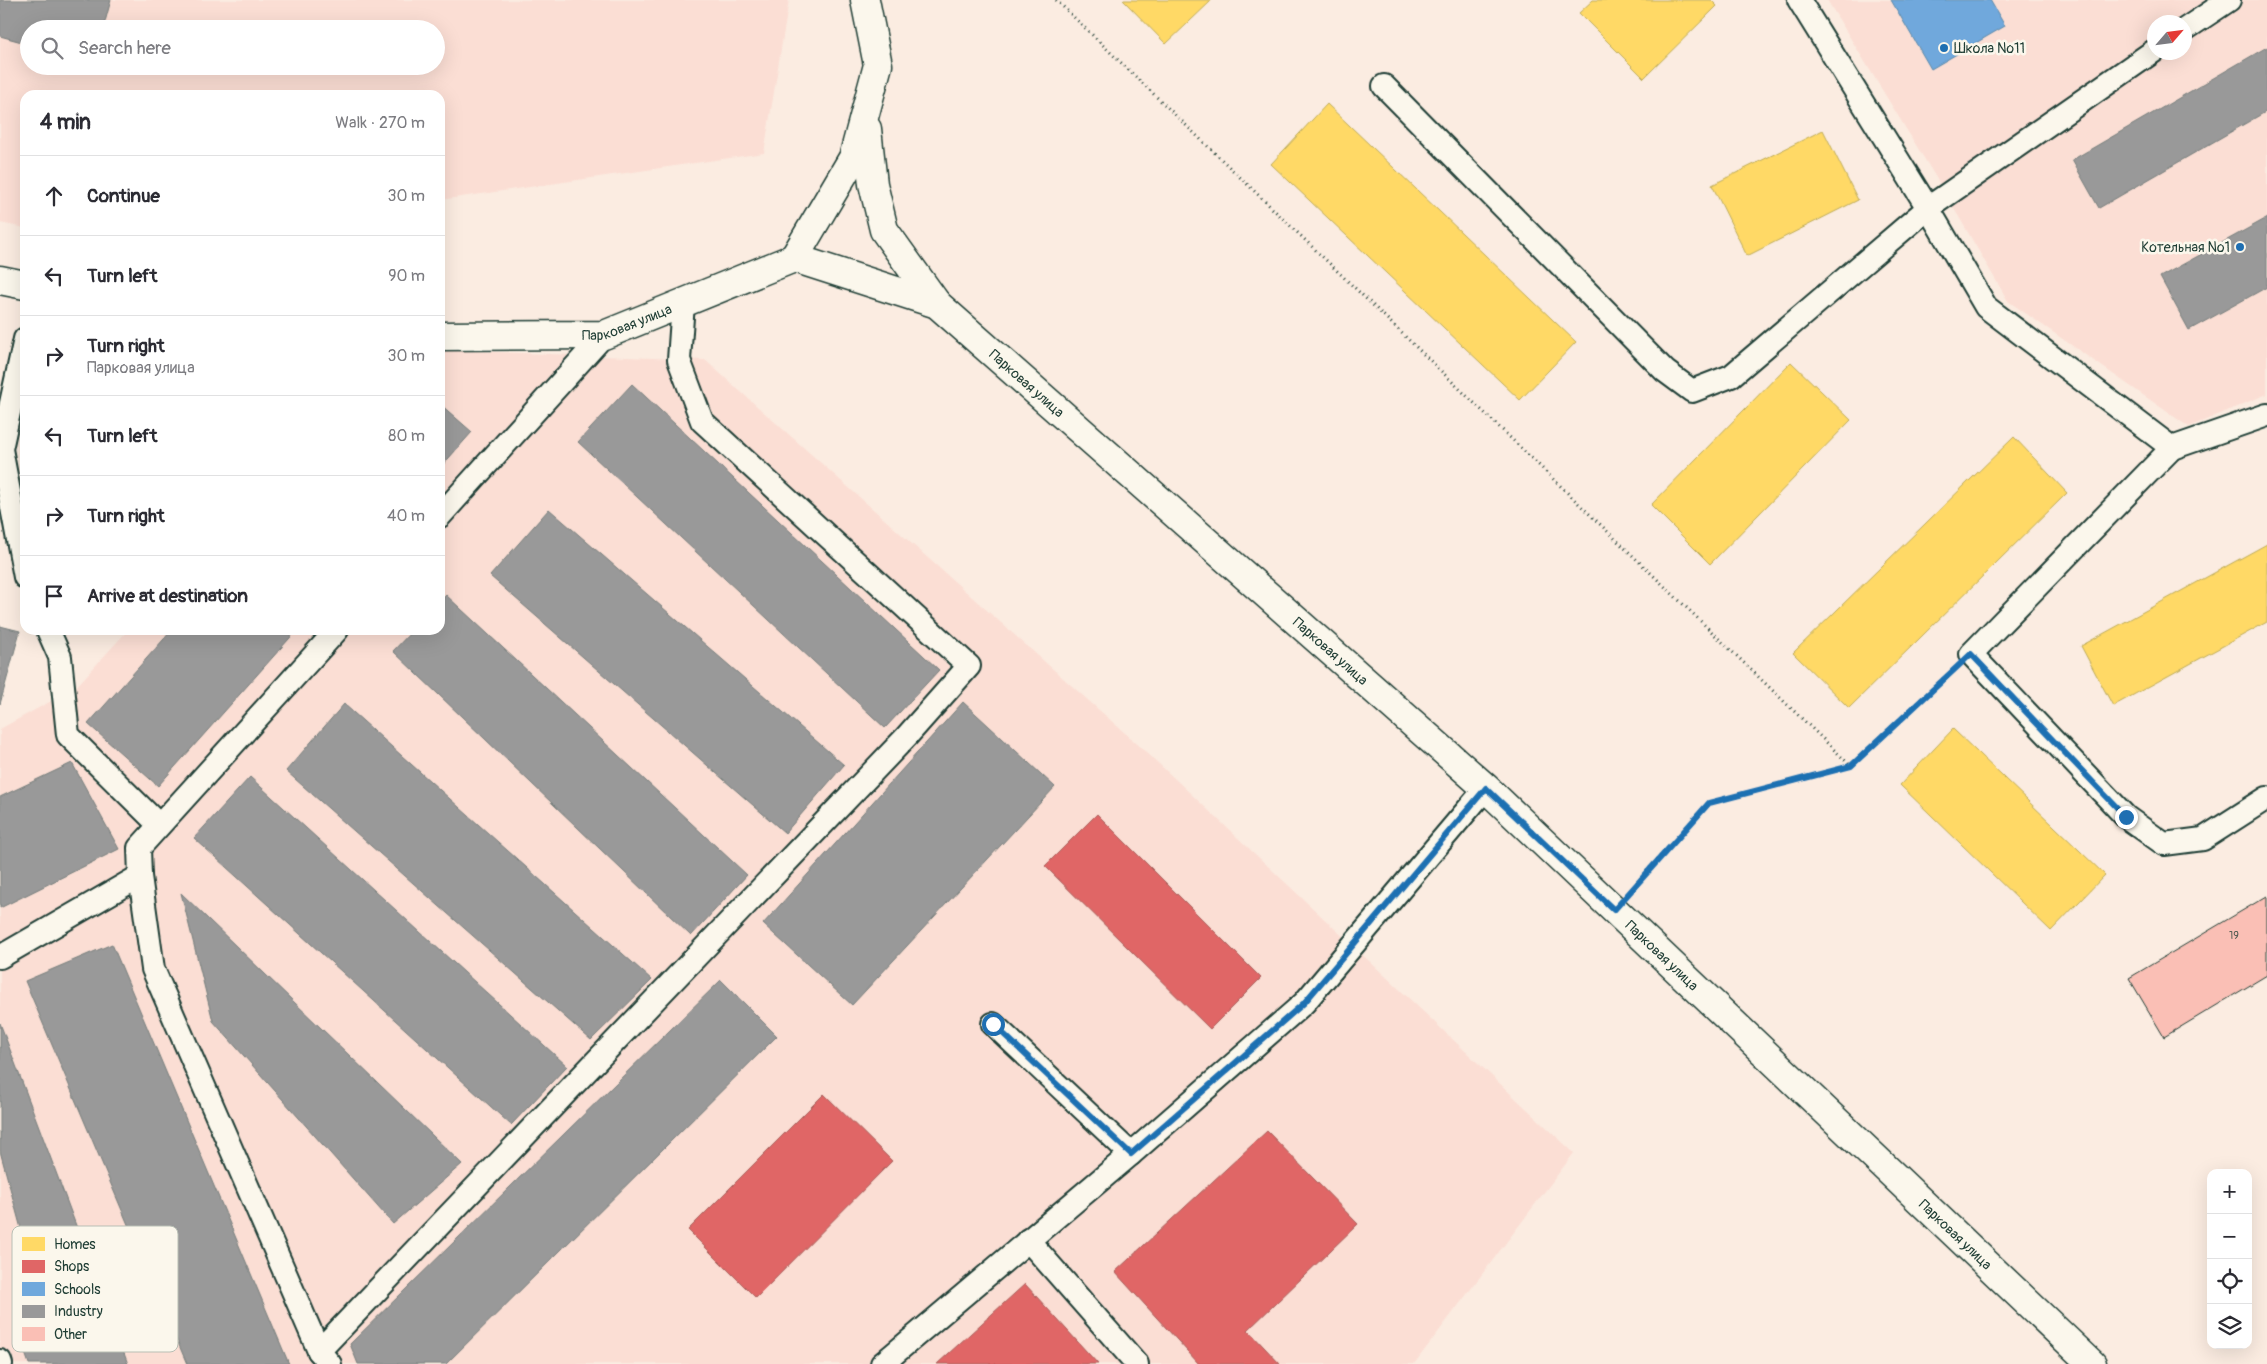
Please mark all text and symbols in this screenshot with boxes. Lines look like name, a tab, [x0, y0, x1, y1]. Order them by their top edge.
north arrow	[2147, 15, 2192, 60]
search box	[20, 20, 445, 75]
icon: search	[38, 34, 66, 62]
text: Search here	[78, 36, 171, 60]
place label: Школа №11	[1954, 40, 2025, 57]
marker: Школа №11	[1938, 42, 1950, 54]
text: 4 min	[40, 109, 91, 136]
text: Walk · 270 m	[335, 113, 425, 133]
icon: ahead	[40, 182, 68, 210]
text: Continue	[87, 184, 160, 208]
text: 30 m	[387, 186, 425, 206]
place label: Котельная №1	[2141, 239, 2230, 256]
marker: Котельная №1	[2234, 241, 2246, 253]
icon: left	[40, 262, 68, 290]
text: Turn left	[87, 264, 157, 288]
text: 90 m	[388, 266, 425, 286]
street label: Парковая улица	[582, 301, 674, 344]
text: Turn right	[87, 334, 165, 358]
icon: right	[40, 342, 68, 370]
text: 30 m	[387, 346, 425, 366]
street label: Парковая улица	[986, 346, 1067, 421]
text: Парковая улица	[87, 358, 195, 378]
icon: left	[40, 422, 68, 450]
text: Turn left	[87, 424, 157, 448]
text: 80 m	[388, 426, 425, 446]
icon: right	[40, 502, 68, 530]
text: Turn right	[87, 504, 165, 528]
text: 40 m	[387, 506, 425, 526]
icon: arrive	[40, 582, 68, 610]
text: Arrive at destination	[87, 584, 248, 608]
street label: Парковая улица	[1289, 614, 1371, 689]
route end	[2115, 806, 2138, 829]
street label: Парковая улица	[1622, 917, 1702, 994]
house number: 19	[2229, 929, 2239, 942]
route start	[982, 1013, 1005, 1036]
map controls	[2207, 1169, 2252, 1349]
button: +	[2207, 1169, 2252, 1214]
street label: Парковая улица	[1915, 1196, 1995, 1273]
button: −	[2207, 1214, 2252, 1259]
legend	[12, 1226, 178, 1352]
text: Homes	[54, 1236, 96, 1253]
text: Shops	[54, 1258, 90, 1275]
button: locate	[2207, 1259, 2252, 1304]
text: Schools	[54, 1281, 101, 1298]
text: Industry	[54, 1303, 103, 1320]
button: layers	[2207, 1304, 2252, 1349]
text: Other	[54, 1326, 87, 1343]

